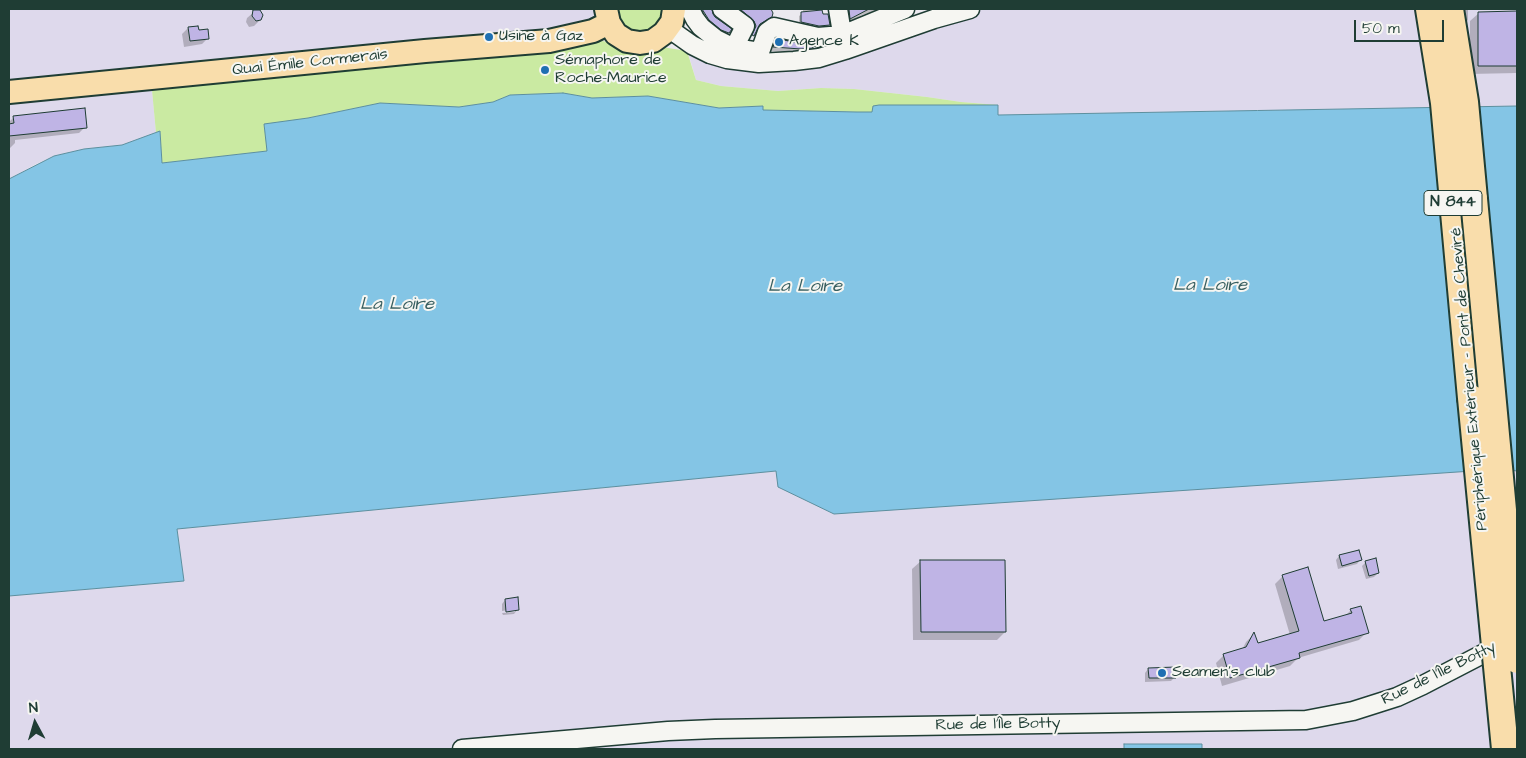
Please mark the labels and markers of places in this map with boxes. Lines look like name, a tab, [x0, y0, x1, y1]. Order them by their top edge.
place label: Usine à Gaz	[499, 27, 583, 47]
marker: Usine à Gaz	[483, 31, 495, 43]
place label: Agence K	[789, 32, 859, 52]
marker: Agence K	[773, 36, 785, 48]
place label: Sémaphore de Roche-Maurice	[555, 51, 667, 89]
marker: Sémaphore de Roche-Maurice	[539, 64, 551, 76]
place label: Seamen's club	[1172, 663, 1275, 683]
marker: Seamen's club	[1156, 667, 1168, 679]

